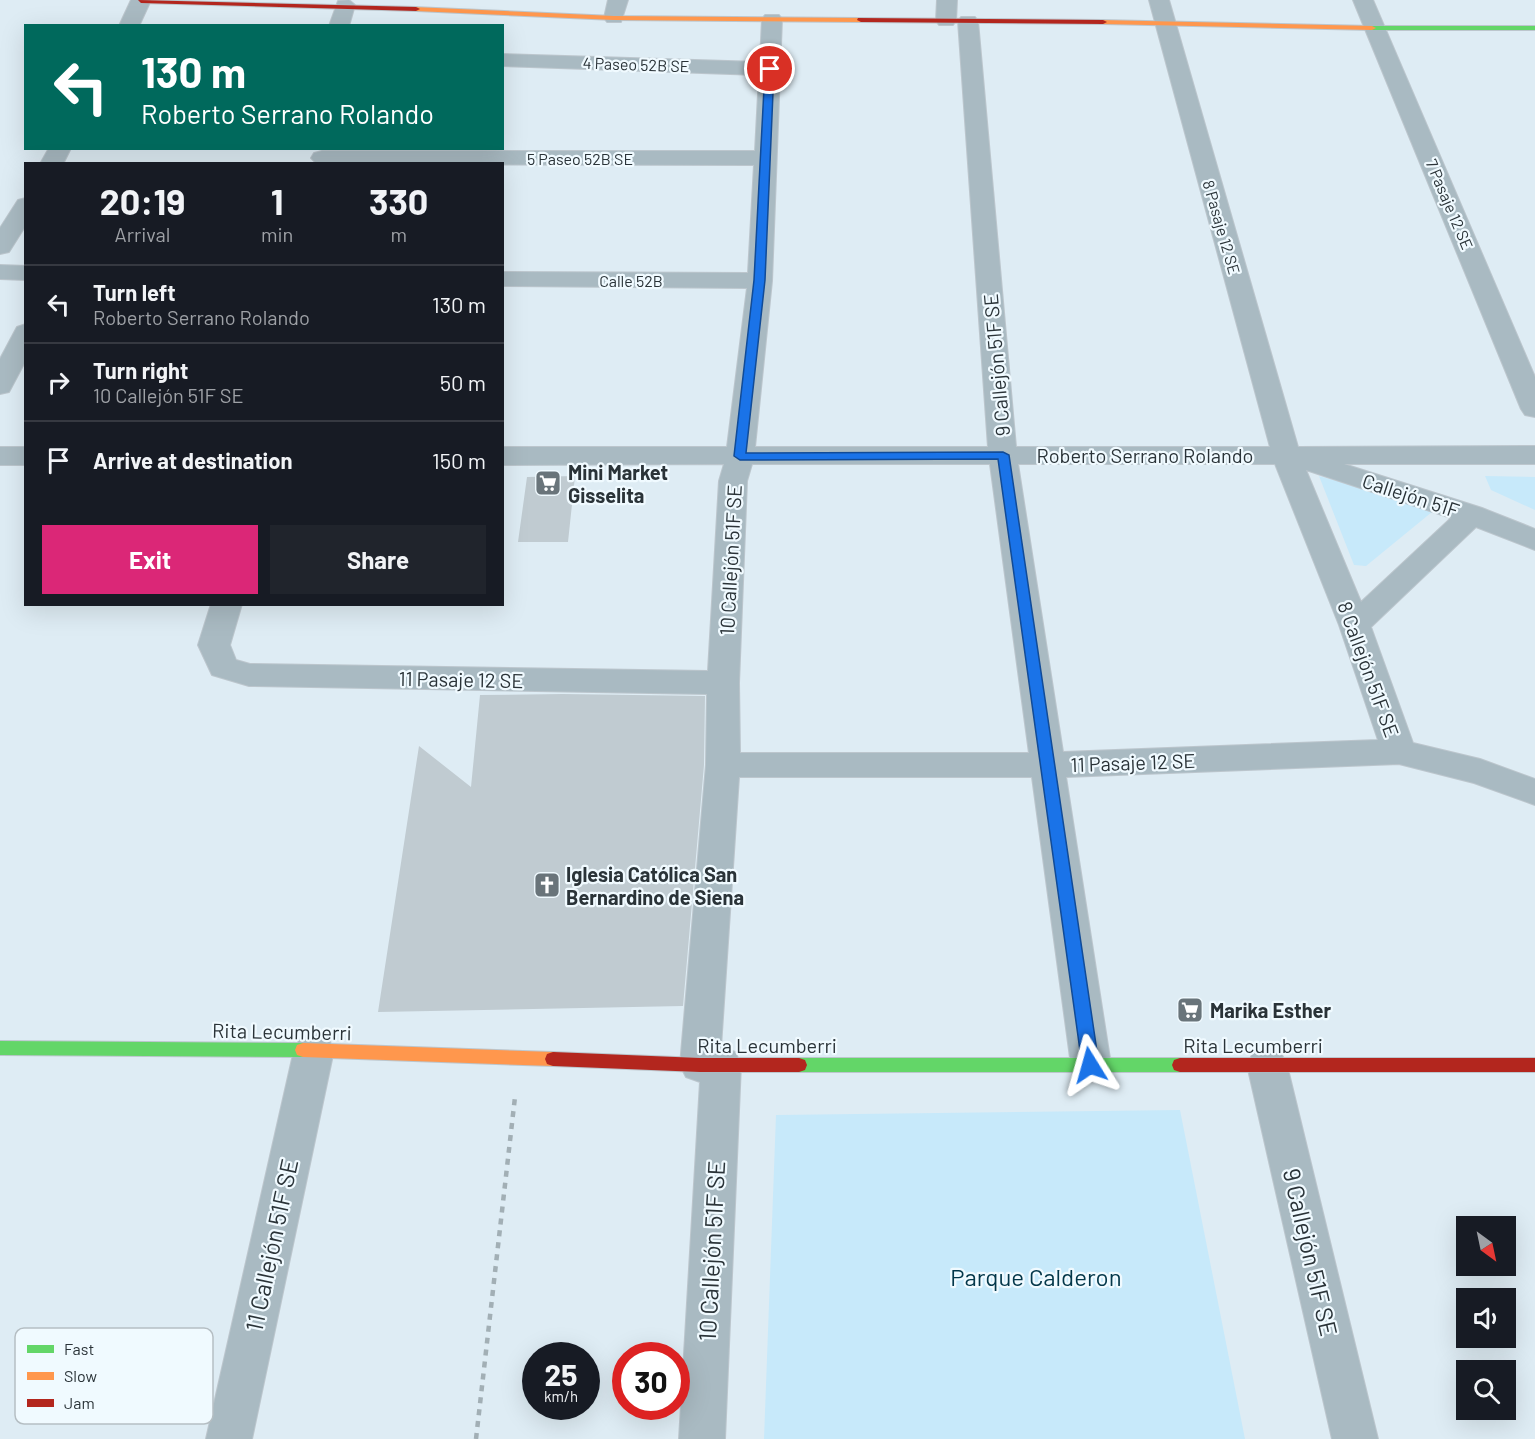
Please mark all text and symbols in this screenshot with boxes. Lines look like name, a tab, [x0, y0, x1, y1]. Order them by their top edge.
pin	[744, 43, 795, 94]
text: 130 m	[141, 46, 246, 96]
icon: left	[42, 48, 120, 126]
icon: arrive	[753, 52, 786, 85]
street label: 4 Paseo 52B SE	[582, 53, 690, 75]
text: Roberto Serrano Rolando	[141, 97, 434, 129]
street label: 5 Paseo 52B SE	[527, 149, 633, 168]
street label: 7 Pasaje 12 SE	[1422, 156, 1478, 252]
street label: 8 Pasaje 12 SE	[1199, 178, 1245, 276]
text: 20:19	[100, 179, 185, 222]
text: 1	[271, 179, 283, 222]
text: 330	[369, 179, 428, 222]
text: Arrival	[115, 222, 170, 246]
text: min	[261, 222, 293, 246]
text: m	[390, 222, 407, 246]
street label: Calle 52B	[599, 271, 663, 290]
text: Turn left	[93, 279, 176, 305]
icon: left	[42, 288, 75, 321]
text: 130 m	[432, 291, 486, 317]
street label: 9 Callejón 51F SE	[978, 293, 1014, 437]
text: Roberto Serrano Rolando	[93, 305, 310, 329]
text: Turn right	[93, 357, 188, 383]
icon: right	[42, 366, 75, 399]
text: 50 m	[440, 369, 486, 395]
text: 10 Callejón 51F SE	[93, 383, 244, 407]
street label: Roberto Serrano Rolando	[1037, 443, 1253, 467]
icon: arrive	[42, 444, 75, 477]
text: Arrive at destination	[93, 447, 292, 473]
text: 150 m	[432, 447, 486, 473]
place label: Mini Market Gisselita	[568, 460, 668, 507]
supermarket icon: Mini Market Gisselita	[533, 468, 563, 498]
street label: Callejón 51F	[1359, 468, 1463, 522]
street label: 10 Callejón 51F SE	[714, 484, 746, 636]
button: Exit	[42, 525, 258, 594]
button: Share	[270, 525, 486, 594]
street label: 8 Callejón 51F SE	[1333, 598, 1405, 740]
street label: 11 Pasaje 12 SE	[398, 666, 524, 692]
street label: 11 Pasaje 12 SE	[1070, 748, 1196, 776]
place label: Iglesia Católica San Bernardino de Siena	[566, 862, 744, 909]
church icon: Iglesia Católica San Bernardino de Siena	[532, 870, 562, 900]
supermarket icon: Marika Esther	[1175, 995, 1205, 1025]
place label: Marika Esther	[1210, 998, 1331, 1022]
street label: Rita Lecumberri	[212, 1018, 352, 1044]
street label: Rita Lecumberri	[697, 1033, 837, 1057]
position arrow	[1058, 1033, 1122, 1097]
street label: Rita Lecumberri	[1183, 1033, 1323, 1057]
street label: 11 Callejón 51F SE	[239, 1156, 303, 1334]
street label: 10 Callejón 51F SE	[692, 1160, 730, 1342]
street label: 9 Callejón 51F SE	[1278, 1165, 1344, 1339]
north arrow	[1456, 1216, 1516, 1276]
map controls	[1456, 1216, 1516, 1420]
park label: Parque Calderon	[950, 1262, 1122, 1291]
button: sound	[1456, 1288, 1516, 1348]
legend	[15, 1328, 213, 1424]
text: Fast	[64, 1339, 94, 1358]
speed limit sign: 30	[612, 1342, 690, 1420]
text: 25	[545, 1356, 577, 1392]
button: search	[1456, 1360, 1516, 1420]
text: Slow	[64, 1366, 97, 1385]
text: km/h	[544, 1387, 578, 1405]
text: Jam	[64, 1393, 95, 1412]

